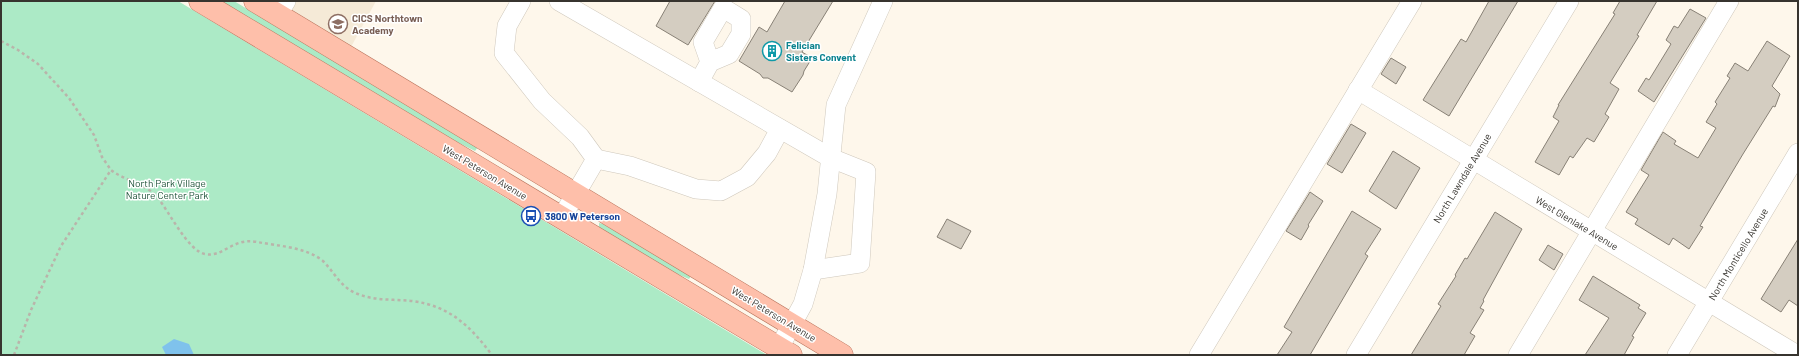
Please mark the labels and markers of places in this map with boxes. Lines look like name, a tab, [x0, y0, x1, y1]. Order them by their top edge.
place label: CICS Northtown Academy	[352, 12, 422, 36]
school or university icon: CICS Northtown Academy	[327, 13, 349, 35]
place label: Felician Sisters Convent	[786, 39, 856, 63]
building icon: Felician Sisters Convent	[761, 40, 783, 62]
bus stop icon: 3800 W Peterson	[520, 205, 542, 227]
place label: 3800 W Peterson	[545, 210, 620, 222]

